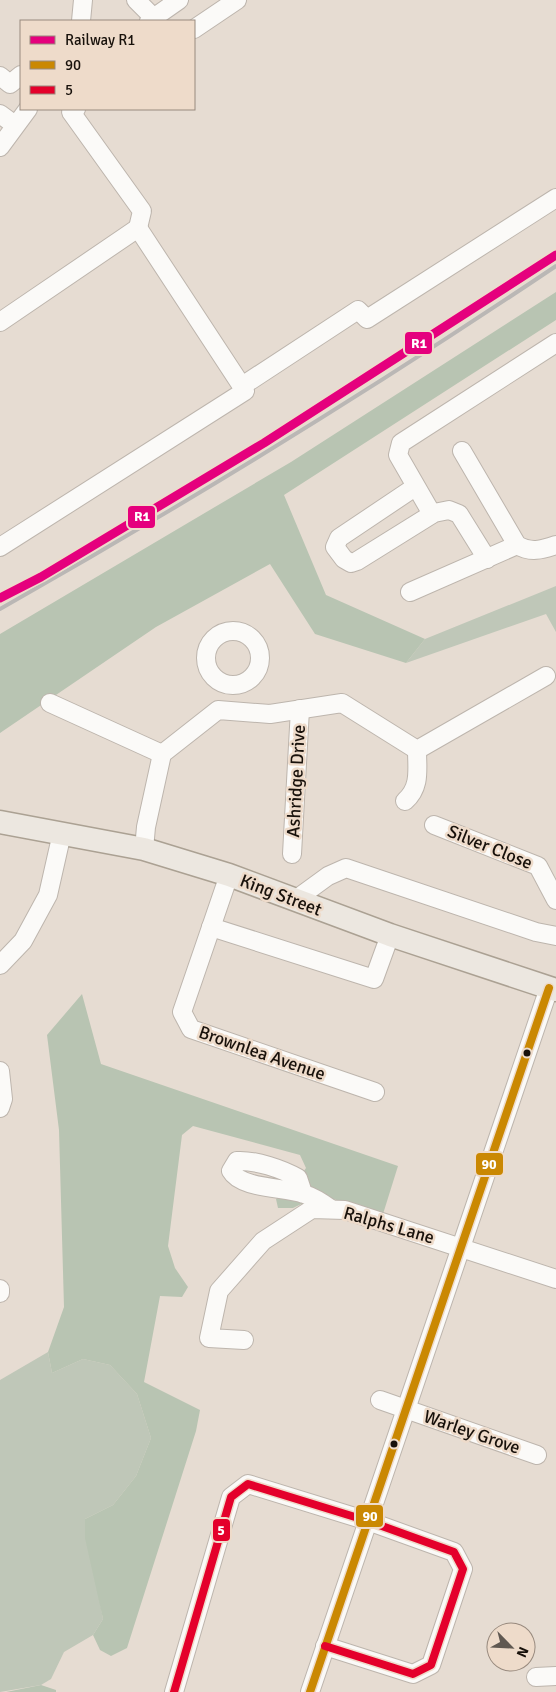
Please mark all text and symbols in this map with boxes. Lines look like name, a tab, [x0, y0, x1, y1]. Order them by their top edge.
legend	[20, 20, 195, 110]
text: Railway R1	[65, 31, 135, 49]
text: 90	[65, 56, 81, 74]
text: 5	[65, 81, 73, 99]
line badge: R1	[404, 331, 433, 355]
text: R1	[411, 335, 428, 352]
line badge: R1	[127, 505, 156, 529]
text: R1	[134, 508, 151, 525]
street label: Ashridge Drive	[282, 724, 310, 838]
street label: Silver Close	[444, 820, 536, 874]
street label: King Street	[237, 869, 325, 921]
street label: Brownlea Avenue	[196, 1021, 328, 1085]
unlabelled marker	[522, 1048, 532, 1058]
line badge: 90	[475, 1152, 504, 1176]
text: 90	[481, 1156, 497, 1173]
street label: Ralphs Lane	[341, 1202, 437, 1248]
street label: Warley Grove	[421, 1405, 523, 1459]
unlabelled marker	[389, 1439, 399, 1449]
line badge: 90	[355, 1504, 384, 1528]
text: 90	[362, 1508, 378, 1525]
line badge: 5	[212, 1518, 231, 1542]
text: 5	[217, 1522, 225, 1539]
north arrow	[486, 1622, 536, 1672]
text: N	[513, 1644, 532, 1660]

